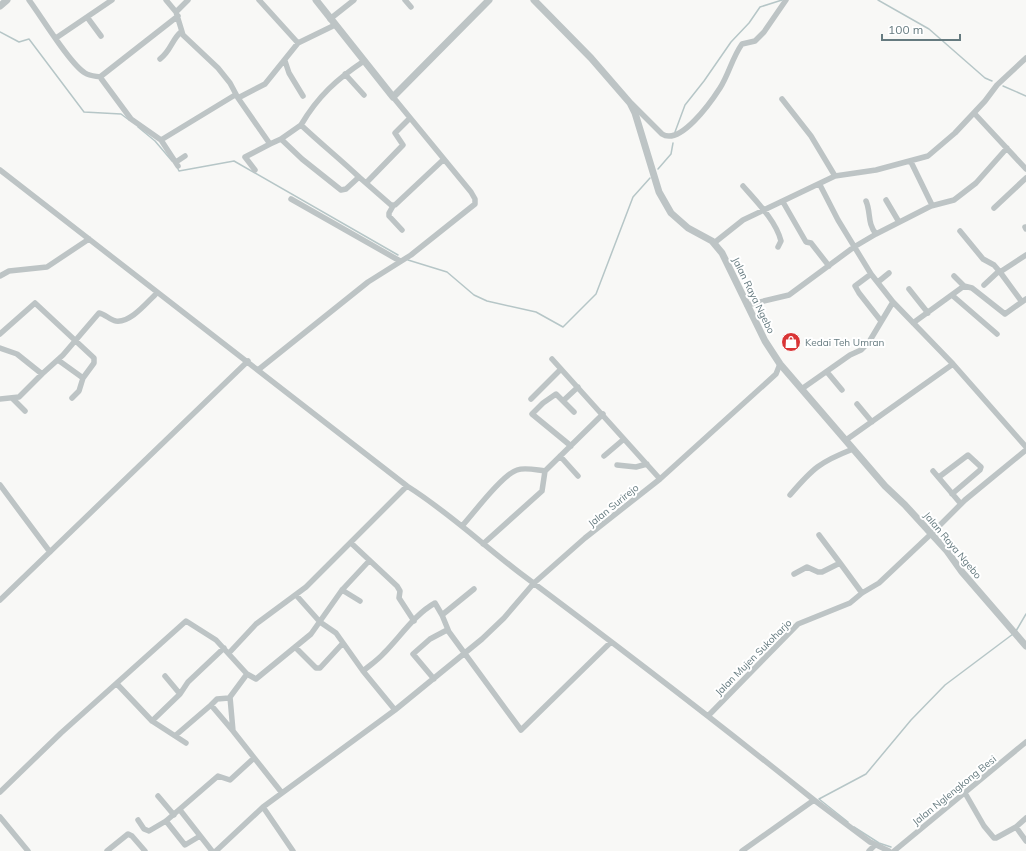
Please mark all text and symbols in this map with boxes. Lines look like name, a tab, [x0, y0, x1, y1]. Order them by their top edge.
scale bar	[882, 16, 960, 42]
text: 100 m	[888, 22, 923, 37]
street label: Jalan Raya Ngebo	[729, 255, 778, 336]
shop icon: Kedai Teh Umran	[780, 331, 802, 353]
place label: Kedai Teh Umran	[805, 336, 885, 349]
street label: Jalan Surirejo	[585, 481, 641, 530]
street label: Jalan Raya Ngebo	[921, 509, 985, 582]
street label: Jalan Mujen Sukoharjo	[712, 616, 795, 698]
street label: Jalan Nglengkong Besi	[910, 753, 999, 828]

